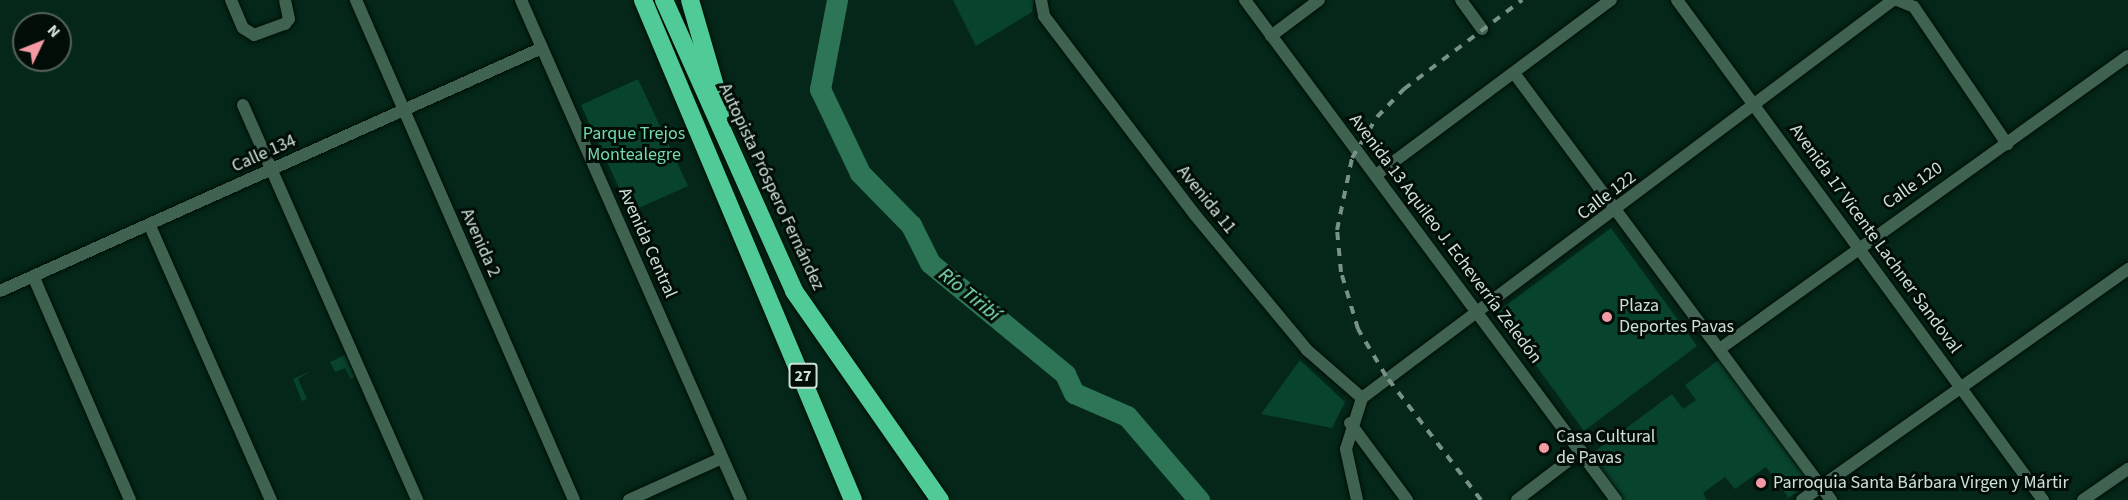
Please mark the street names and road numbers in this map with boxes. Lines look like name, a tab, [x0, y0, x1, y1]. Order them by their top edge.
street label: Autopista Próspero Fernández	[713, 80, 829, 294]
street label: Avenida 13 Aquileo J. Echeverría Zeledón	[1344, 110, 1546, 368]
street label: Avenida 17 Vicente Lachner Sandoval	[1784, 120, 1966, 358]
street label: Calle 134	[229, 130, 299, 178]
street label: Calle 120	[1879, 158, 1947, 214]
street label: Avenida 11	[1172, 161, 1240, 239]
street label: Calle 122	[1573, 167, 1641, 225]
street label: Avenida Central	[613, 184, 681, 302]
street label: Avenida 2	[455, 205, 505, 281]
road number: 27	[788, 363, 818, 389]

